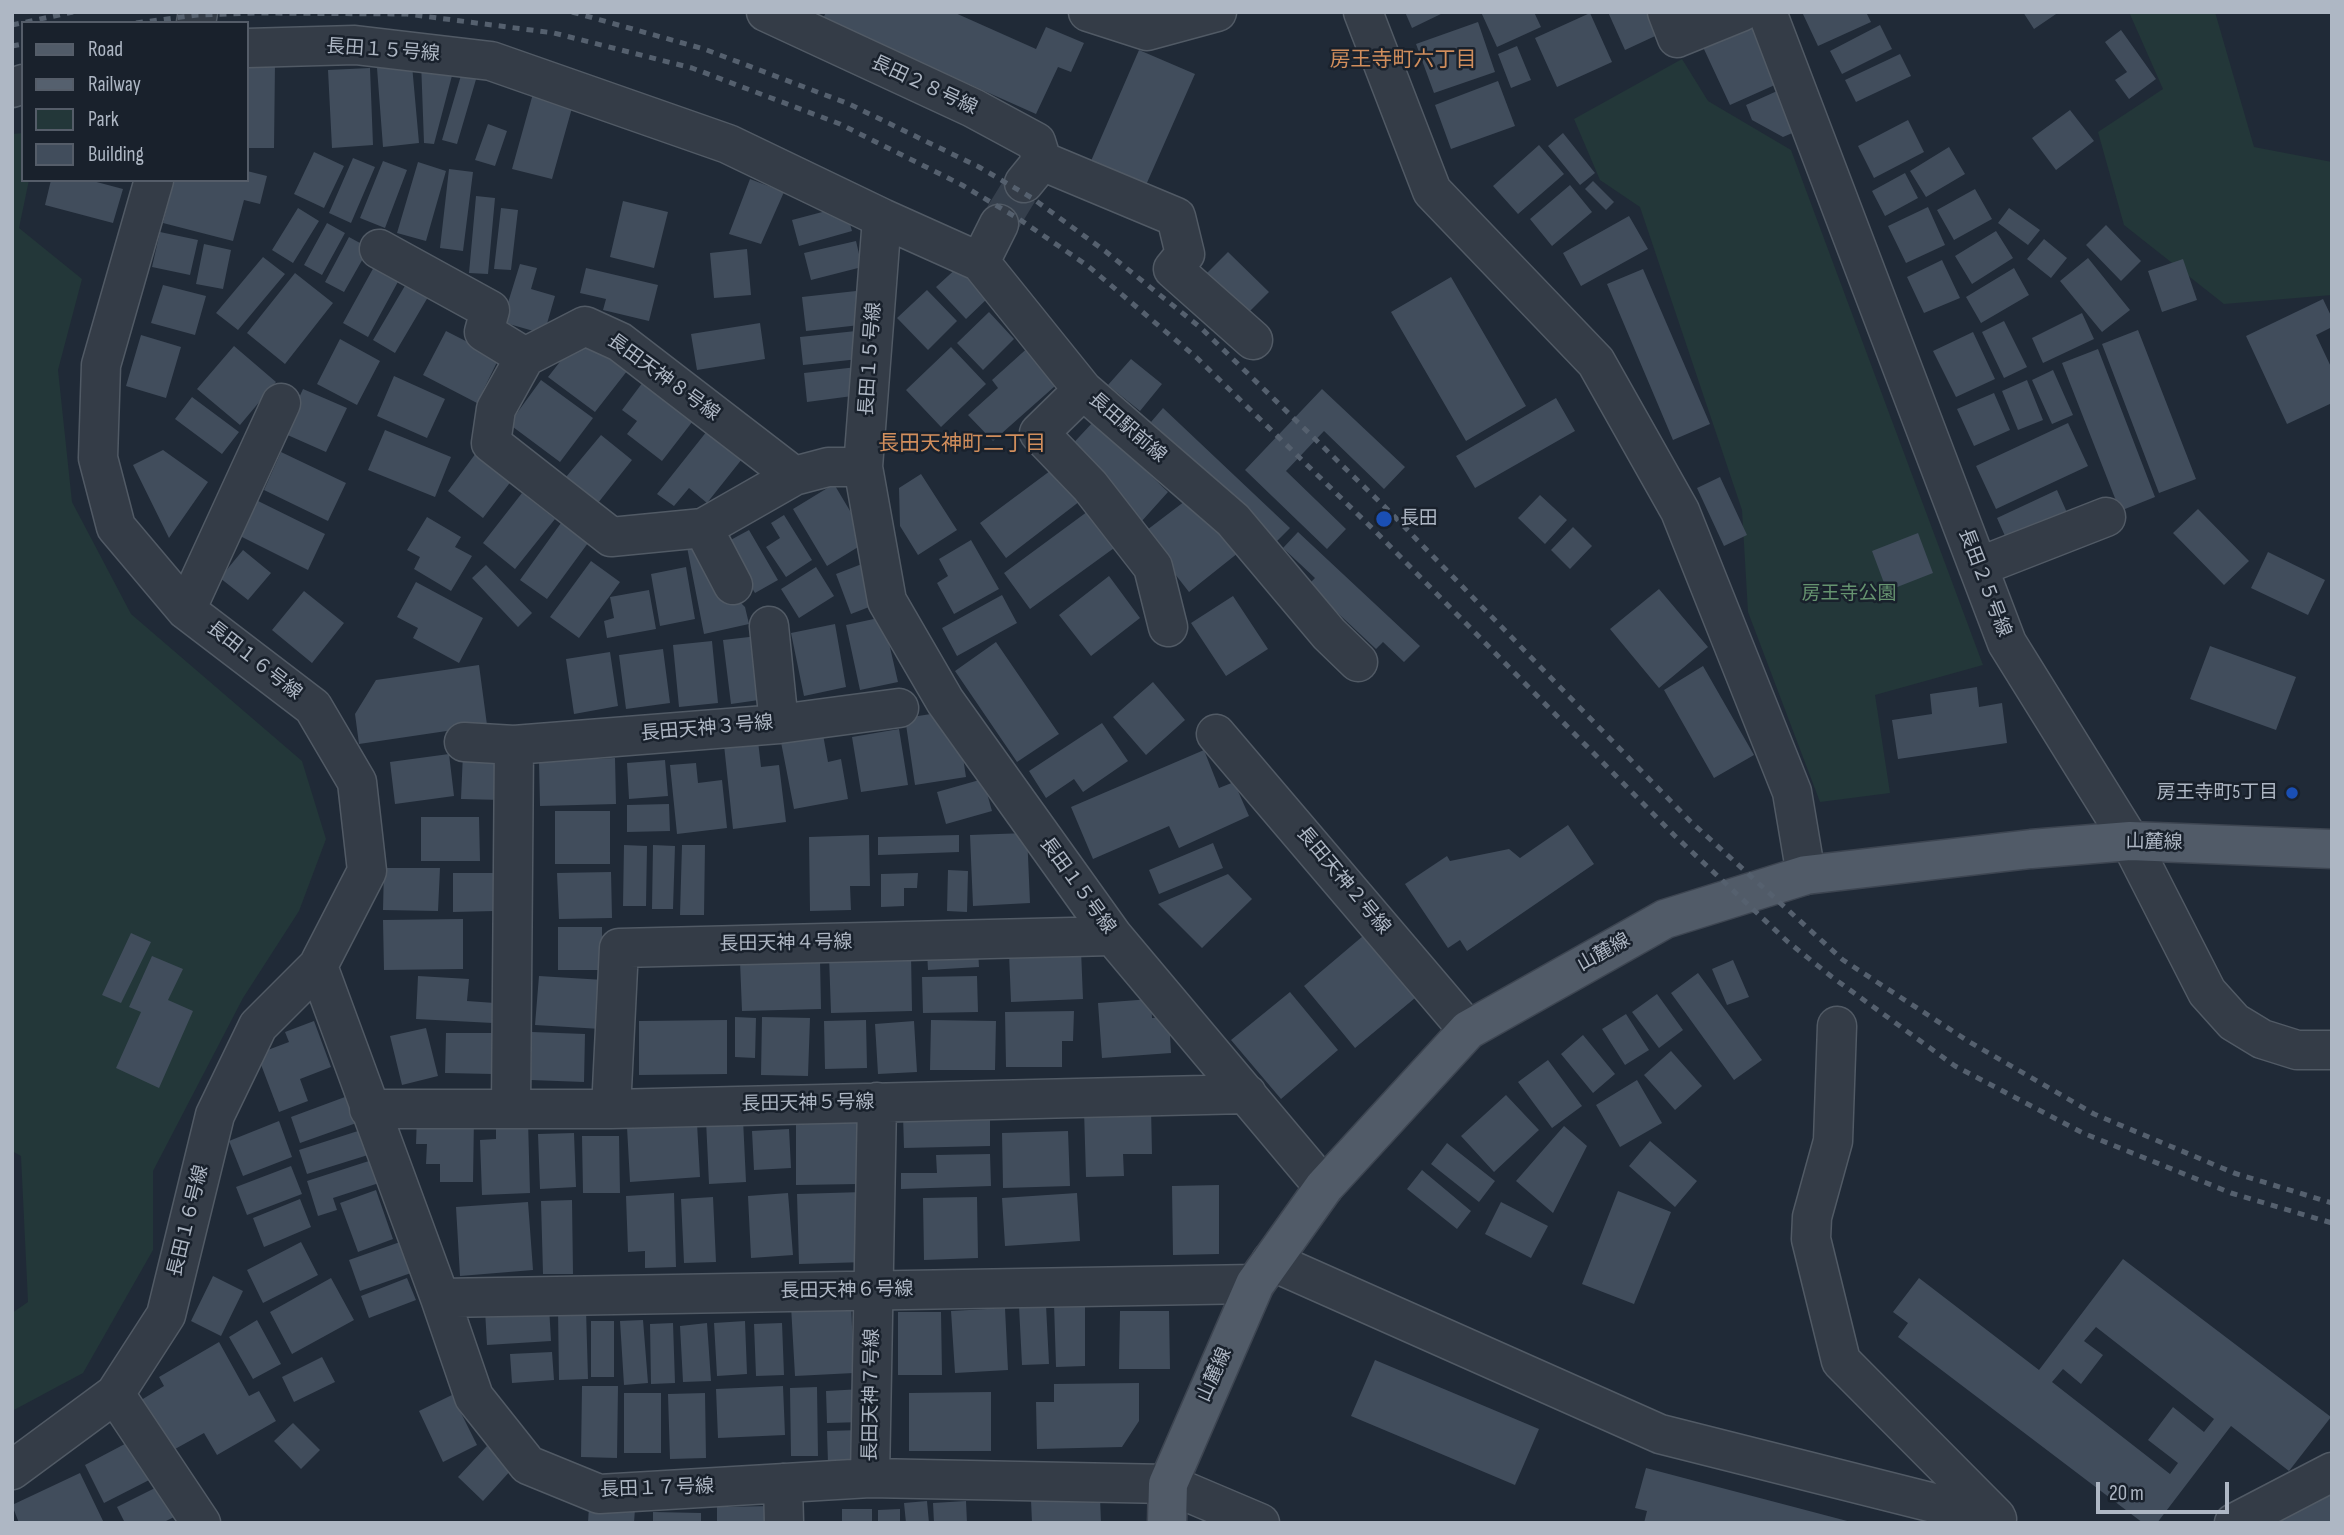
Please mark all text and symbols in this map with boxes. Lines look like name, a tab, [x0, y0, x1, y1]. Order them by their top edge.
legend	[21, 21, 248, 182]
street label: 長田１５号線	[325, 36, 441, 66]
text: Road	[88, 37, 123, 62]
district label: 房王寺町六丁目	[1330, 48, 1476, 74]
street label: 長田２８号線	[868, 52, 980, 120]
text: Railway	[88, 72, 141, 97]
text: Park	[88, 107, 119, 132]
text: Building	[88, 142, 144, 167]
street label: 長田１５号線	[856, 301, 886, 417]
street label: 長田天神８号線	[602, 330, 724, 426]
street label: 長田駅前線	[1084, 388, 1170, 468]
district label: 長田天神町二丁目	[878, 432, 1046, 458]
place label: 長田	[1400, 508, 1438, 530]
marker: 長田	[1374, 509, 1394, 529]
street label: 長田２５号線	[1953, 526, 2015, 640]
park label: 房王寺公園	[1802, 583, 1896, 605]
street label: 長田１６号線	[202, 617, 306, 705]
street label: 長田天神３号線	[640, 712, 774, 746]
place label: 房王寺町5丁目	[2156, 782, 2278, 804]
marker: 房王寺町5丁目	[2284, 785, 2300, 801]
street label: 長田天神２号線	[1292, 823, 1394, 939]
street label: 山麓線	[2125, 831, 2183, 855]
street label: 長田１５号線	[1034, 833, 1120, 939]
street label: 山麓線	[1574, 929, 1634, 977]
street label: 長田天神４号線	[719, 931, 853, 957]
street label: 長田天神５号線	[741, 1091, 875, 1117]
street label: 長田１６号線	[164, 1163, 214, 1279]
street label: 長田天神６号線	[780, 1278, 914, 1304]
street label: 長田天神７号線	[859, 1328, 885, 1462]
street label: 山麓線	[1193, 1344, 1237, 1406]
scale bar	[2099, 1468, 2232, 1512]
street label: 長田１７号線	[600, 1476, 714, 1502]
text: 20 m	[2109, 1481, 2144, 1506]

